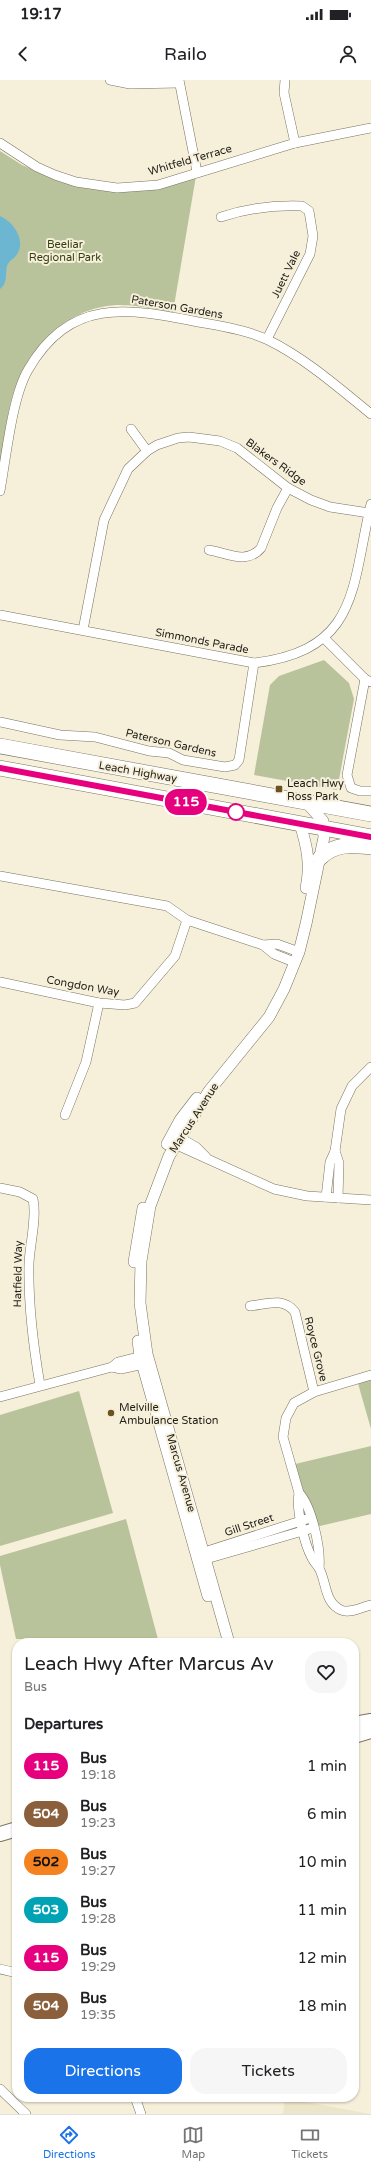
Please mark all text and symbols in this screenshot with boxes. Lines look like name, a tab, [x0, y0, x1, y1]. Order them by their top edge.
text: 19:17	[20, 5, 62, 23]
icon: back	[12, 43, 34, 65]
text: Railo	[164, 43, 207, 65]
icon: person	[337, 43, 359, 65]
street label: Whitfeld Terrace	[147, 142, 233, 178]
park label: Beeliar Regional Park	[29, 238, 101, 264]
street label: Juett Vale	[269, 248, 303, 300]
street label: Paterson Gardens	[130, 293, 224, 321]
street label: Blakers Ridge	[243, 436, 309, 488]
street label: Simmonds Parade	[154, 626, 250, 656]
street label: Paterson Gardens	[124, 726, 218, 760]
street label: Leach Highway	[98, 759, 178, 785]
place label: Leach Hwy Ross Park	[287, 777, 344, 803]
marker: Leach Hwy Ross Park	[274, 784, 284, 794]
line badge: 115	[163, 789, 209, 815]
text: 115	[173, 793, 199, 810]
unlabelled marker	[227, 803, 245, 821]
street label: Congdon Way	[46, 973, 120, 999]
street label: Marcus Avenue	[167, 1081, 221, 1155]
street label: Hatfield Way	[11, 1240, 25, 1308]
street label: Royce Grove	[302, 1315, 330, 1383]
place label: Melville Ambulance Station	[119, 1401, 219, 1427]
marker: Melville Ambulance Station	[106, 1408, 116, 1418]
street label: Marcus Avenue	[164, 1432, 198, 1514]
street label: Gill Street	[223, 1511, 275, 1539]
button: heart	[305, 1651, 347, 1693]
text: Leach Hwy After Marcus Av	[24, 1653, 274, 1675]
text: Bus	[24, 1679, 47, 1695]
text: Departures	[24, 1715, 103, 1733]
text: Bus	[80, 1749, 107, 1767]
text: 115	[33, 1757, 59, 1774]
text: 1 min	[307, 1757, 347, 1775]
text: 19:18	[80, 1767, 116, 1783]
text: Bus	[80, 1797, 107, 1815]
text: 504	[33, 1805, 59, 1822]
text: 6 min	[307, 1805, 347, 1823]
text: 19:23	[80, 1815, 116, 1831]
text: Bus	[80, 1845, 107, 1863]
text: 502	[33, 1853, 59, 1870]
text: 10 min	[298, 1853, 347, 1871]
text: 19:27	[80, 1863, 116, 1879]
text: Bus	[80, 1893, 107, 1911]
text: 503	[33, 1901, 59, 1918]
text: 11 min	[298, 1901, 347, 1919]
text: 19:28	[80, 1911, 116, 1927]
text: Bus	[80, 1941, 107, 1959]
text: 115	[33, 1949, 59, 1966]
text: 12 min	[298, 1949, 347, 1967]
text: 19:29	[80, 1959, 116, 1975]
text: Bus	[80, 1989, 107, 2007]
text: 504	[33, 1997, 59, 2014]
text: 18 min	[298, 1997, 347, 2015]
text: 19:35	[80, 2007, 116, 2023]
button: Directions	[24, 2048, 182, 2094]
button: Tickets	[190, 2048, 347, 2094]
tab: Directions	[43, 2124, 96, 2161]
tab: Map	[182, 2124, 205, 2161]
tab: Tickets	[291, 2124, 328, 2161]

